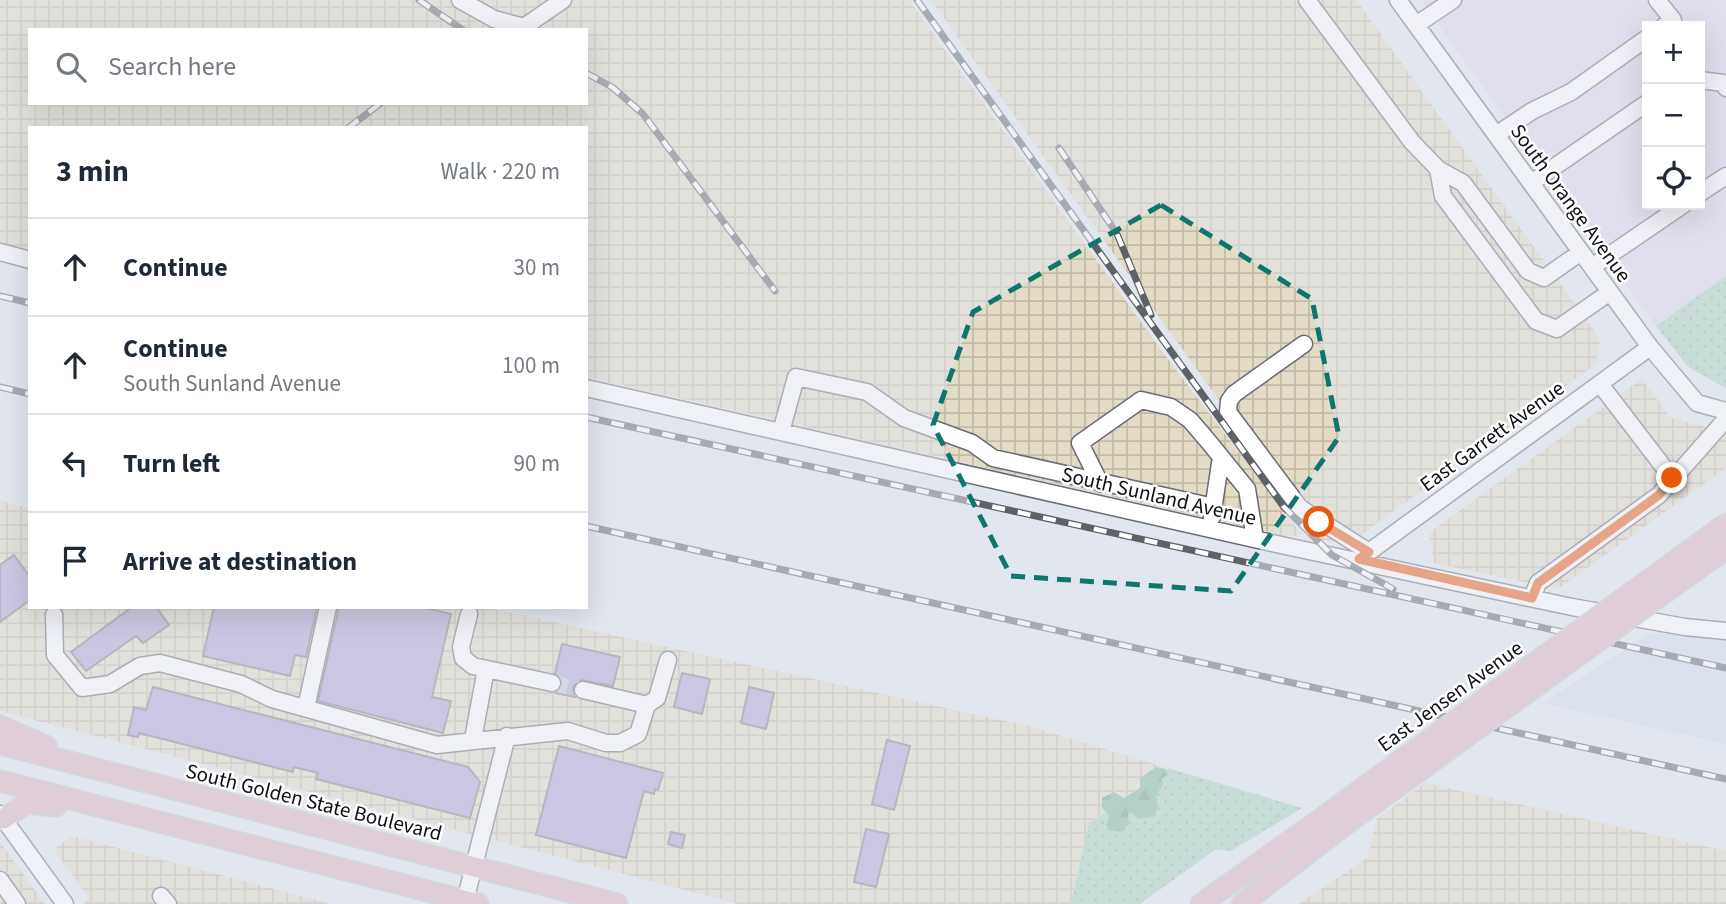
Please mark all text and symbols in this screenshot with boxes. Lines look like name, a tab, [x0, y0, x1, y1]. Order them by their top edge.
map controls	[1642, 21, 1705, 210]
button: +	[1642, 21, 1705, 84]
search box	[28, 28, 588, 105]
icon: search	[52, 48, 90, 86]
text: Search here	[108, 48, 236, 85]
button: −	[1642, 84, 1705, 147]
street label: South Orange Avenue	[1503, 118, 1639, 288]
button: locate	[1642, 147, 1705, 210]
text: 3 min	[56, 150, 129, 193]
text: Walk · 220 m	[441, 155, 560, 188]
icon: ahead	[56, 248, 94, 286]
text: Continue	[123, 249, 228, 286]
text: 30 m	[513, 251, 560, 284]
text: Continue	[123, 330, 228, 367]
icon: ahead	[56, 346, 94, 384]
text: 100 m	[502, 349, 560, 382]
text: South Sunland Avenue	[123, 367, 341, 400]
street label: East Garrett Avenue	[1414, 373, 1570, 499]
icon: left	[56, 444, 94, 482]
text: Turn left	[123, 445, 220, 482]
text: 90 m	[513, 447, 560, 480]
street label: South Sunland Avenue	[1059, 459, 1259, 533]
route end	[1656, 462, 1687, 493]
route start	[1303, 506, 1334, 537]
icon: arrive	[56, 542, 94, 580]
text: Arrive at destination	[123, 543, 357, 580]
street label: East Jensen Avenue	[1371, 633, 1529, 759]
street label: South Golden State Boulevard	[183, 756, 445, 848]

